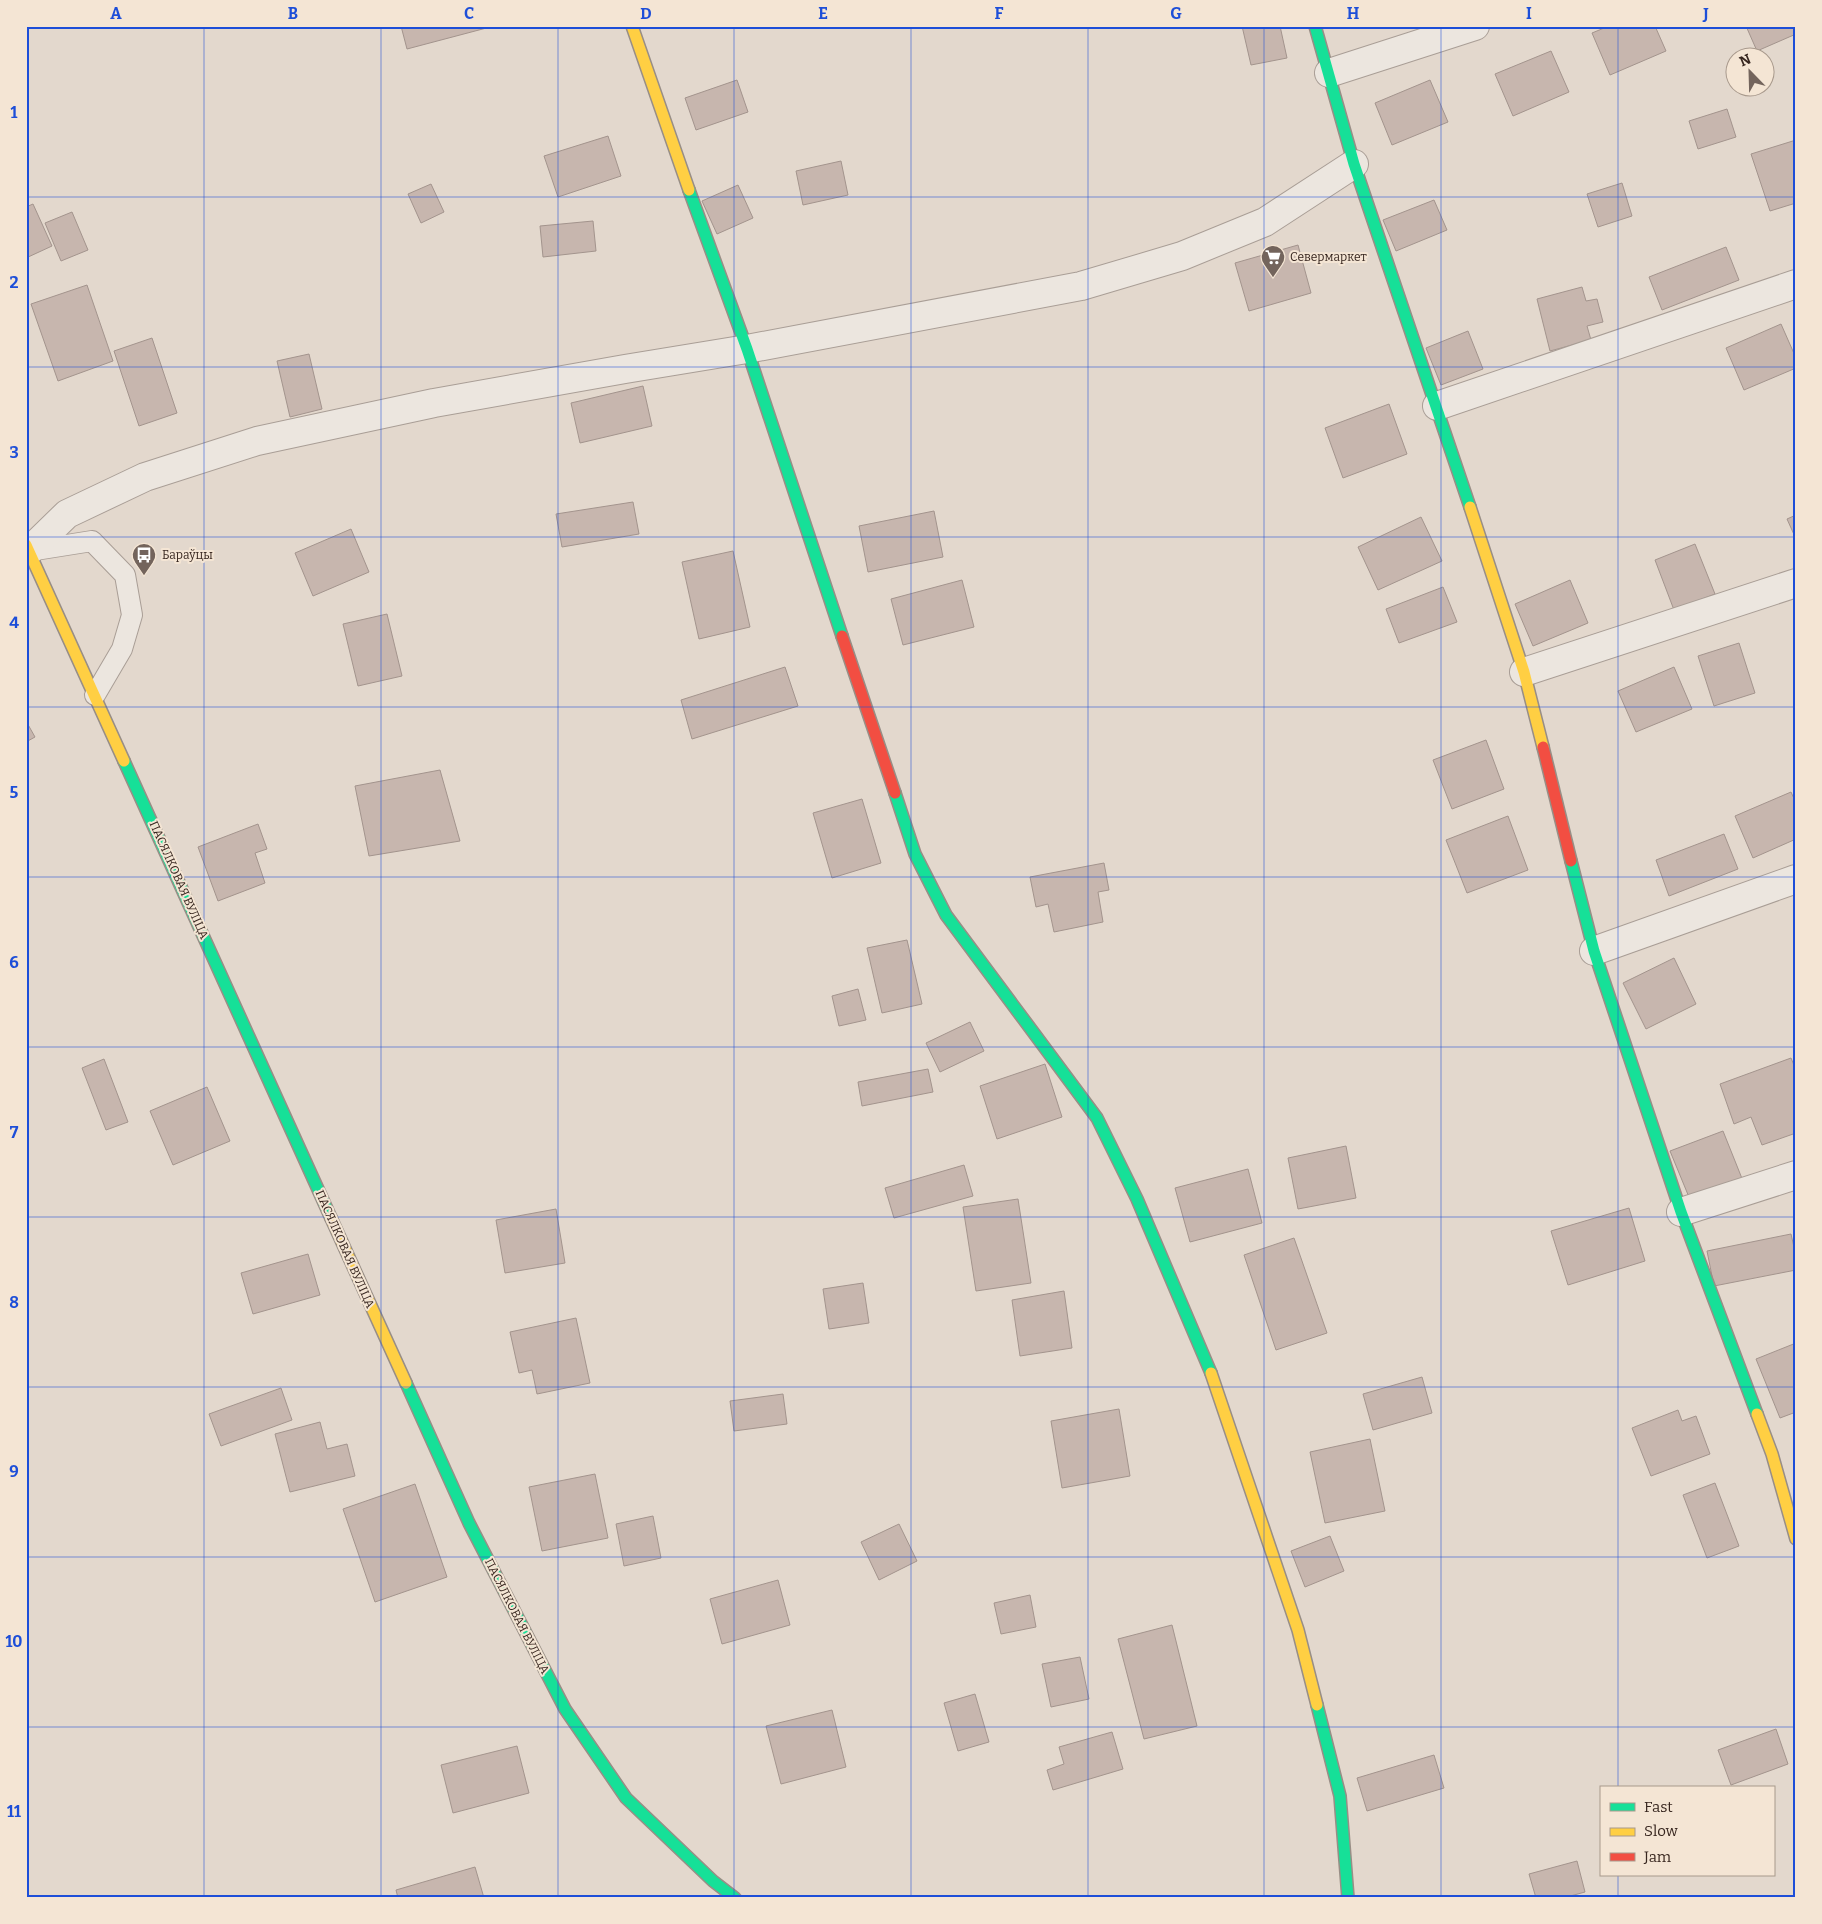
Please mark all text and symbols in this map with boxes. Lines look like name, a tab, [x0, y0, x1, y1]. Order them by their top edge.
text: A	[110, 4, 122, 23]
text: B	[288, 4, 298, 23]
text: C	[464, 4, 474, 23]
text: D	[640, 4, 652, 23]
text: E	[818, 4, 828, 23]
text: F	[995, 4, 1004, 23]
text: G	[1170, 4, 1182, 23]
text: H	[1347, 4, 1360, 23]
text: I	[1526, 4, 1532, 23]
text: J	[1702, 4, 1709, 23]
north arrow	[1724, 48, 1774, 98]
text: N	[1737, 50, 1754, 70]
text: 1	[11, 103, 18, 122]
supermarket icon: Севермаркет	[1260, 244, 1286, 278]
place label: Севермаркет	[1290, 250, 1367, 264]
text: 2	[9, 273, 19, 292]
text: 3	[9, 443, 19, 462]
bus stop icon: Бараўцы	[131, 542, 157, 576]
place label: Бараўцы	[162, 548, 213, 562]
text: 4	[9, 613, 19, 632]
text: 5	[10, 783, 19, 802]
street label: ПАСЯЛКОВАЯ ВУЛІЦА	[147, 819, 212, 942]
text: 6	[9, 953, 19, 972]
text: 7	[10, 1123, 19, 1142]
street label: ПАСЯЛКОВАЯ ВУЛІЦА	[313, 1188, 378, 1311]
text: 8	[9, 1293, 19, 1312]
text: 9	[9, 1462, 19, 1481]
street label: ПАСЯЛКОВАЯ ВУЛІЦА	[482, 1556, 552, 1677]
text: 10	[5, 1632, 23, 1651]
legend	[1600, 1786, 1774, 1876]
text: Fast	[1644, 1798, 1673, 1816]
text: 11	[7, 1802, 21, 1821]
text: Slow	[1644, 1822, 1679, 1840]
text: Jam	[1643, 1848, 1672, 1866]

